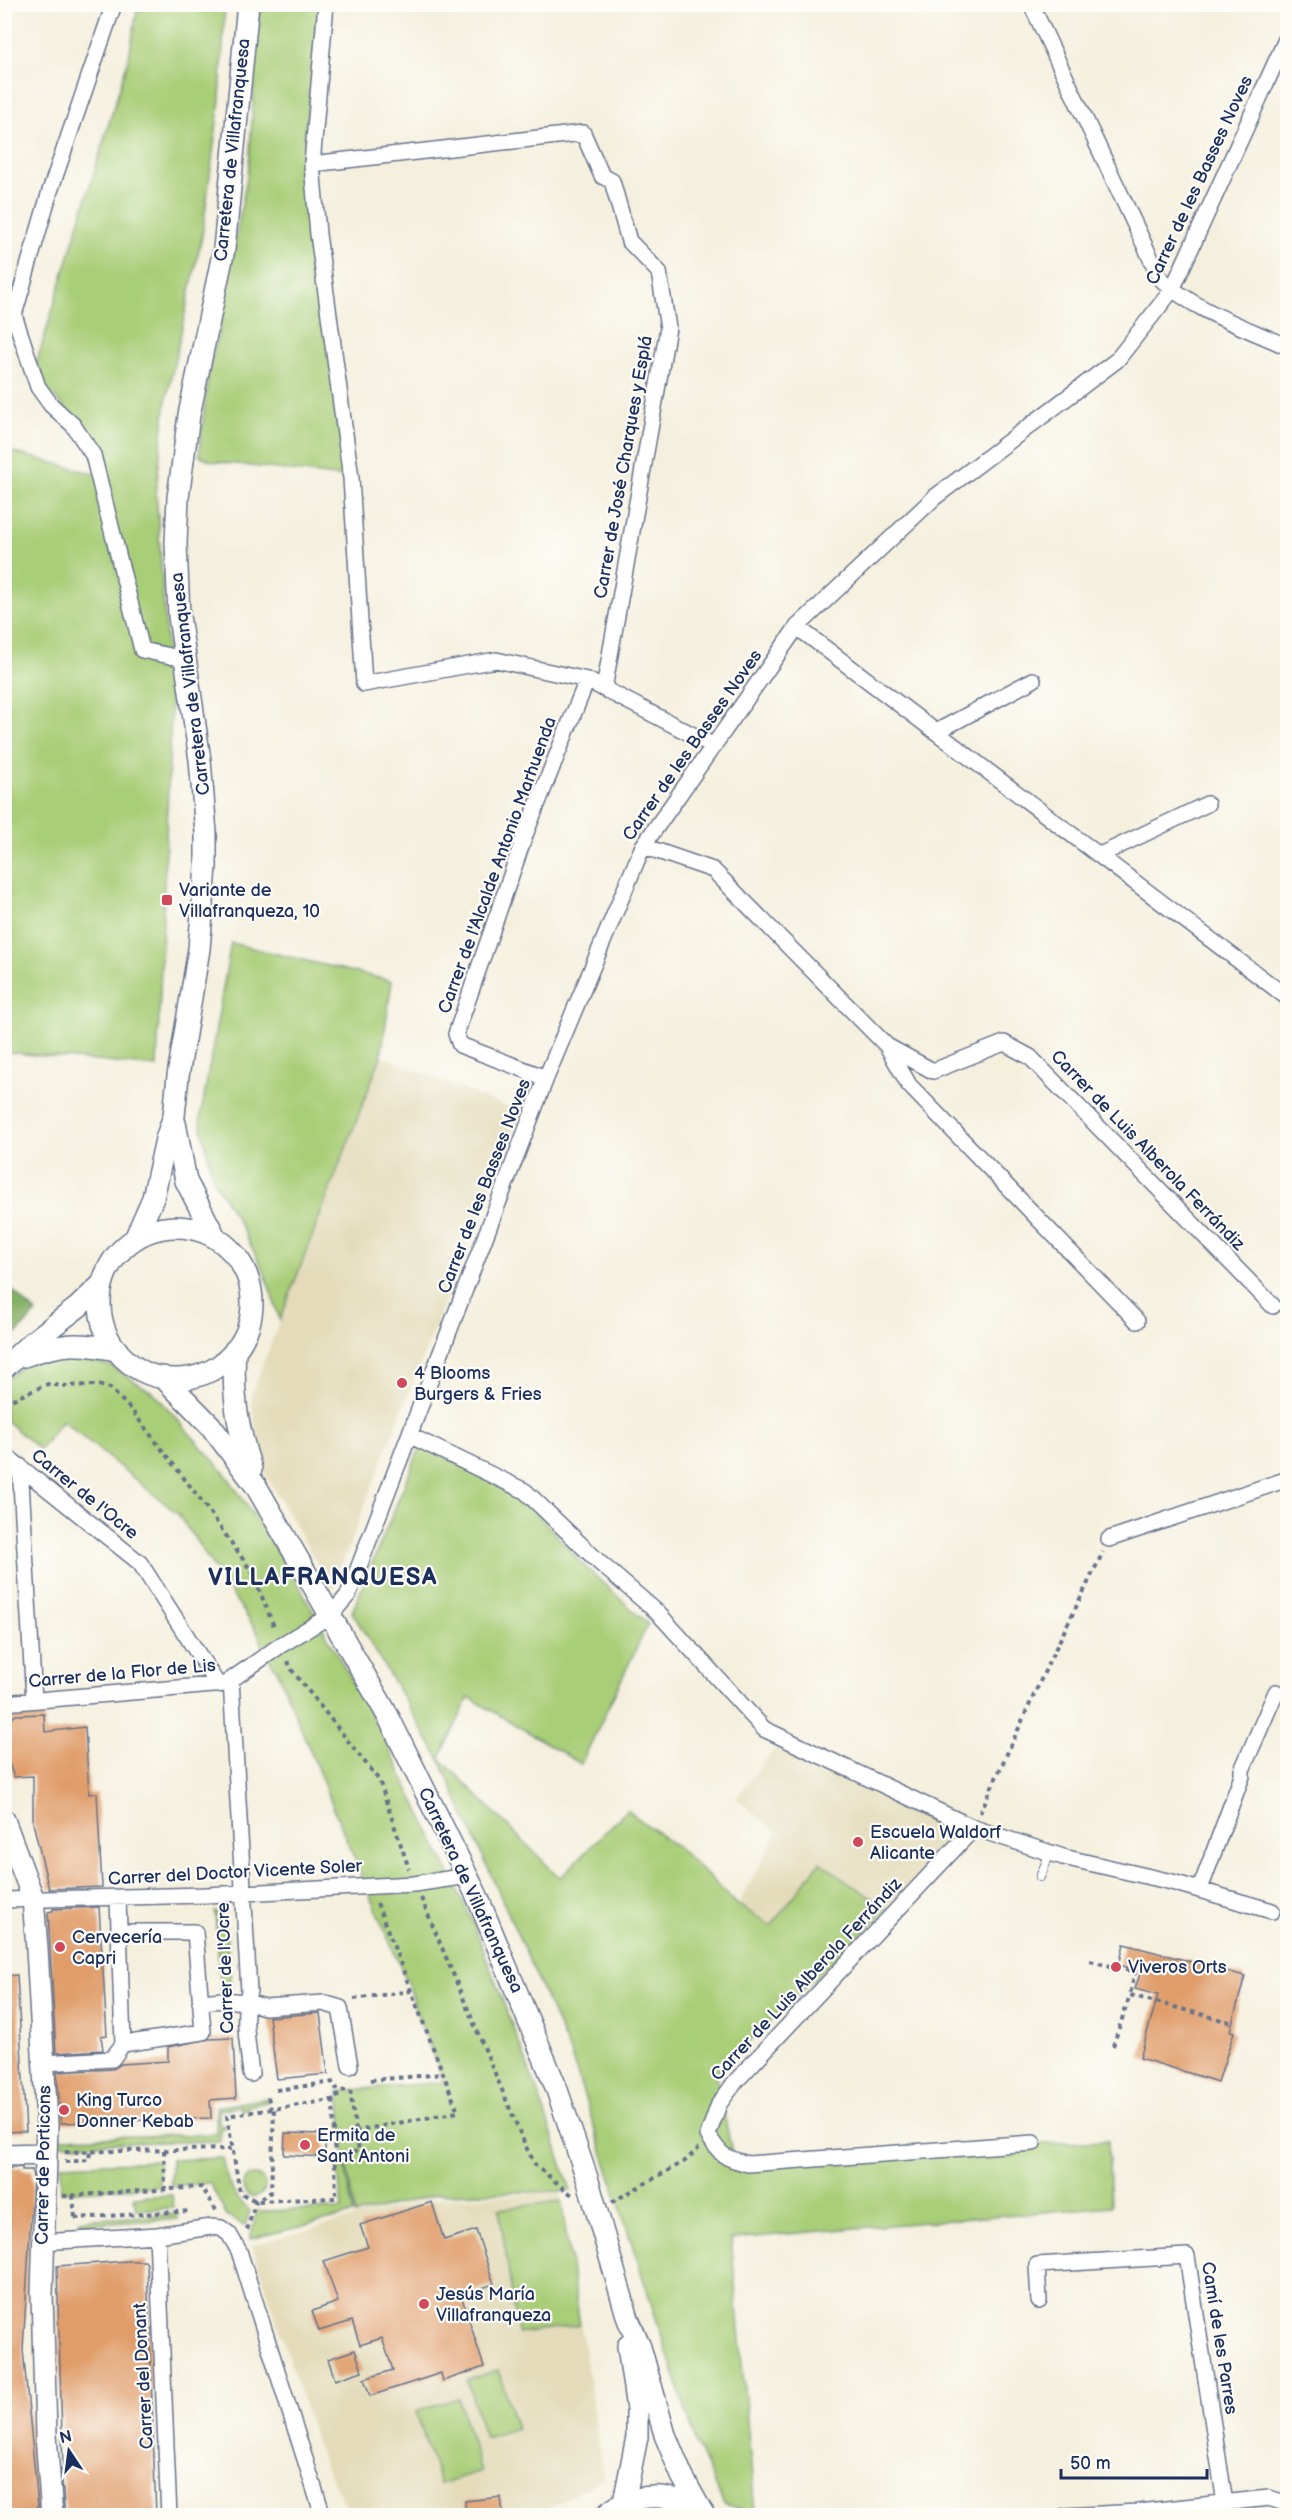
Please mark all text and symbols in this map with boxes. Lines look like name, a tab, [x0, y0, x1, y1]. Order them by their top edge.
street label: Carretera de Villafranquesa	[210, 37, 255, 263]
street label: Carrer de les Basses Noves	[1142, 72, 1257, 288]
street label: Carrer de José Charques y Esplá	[590, 334, 657, 600]
street label: Carretera de Villafranquesa	[166, 571, 215, 797]
street label: Carrer de les Basses Noves	[618, 646, 767, 845]
street label: Carrer de l'Alcalde Antonio Marhuenda	[434, 714, 561, 1016]
place label: Variante de Villafranqueza, 10	[179, 880, 320, 922]
marker: Variante de Villafranqueza, 10	[160, 893, 174, 907]
street label: Carrer de Luis Alberola Ferrándiz	[1046, 1046, 1249, 1255]
street label: Carrer de les Basses Noves	[434, 1076, 535, 1297]
place label: 4 Blooms Burgers & Fries	[414, 1363, 542, 1405]
marker: 4 Blooms Burgers & Fries	[395, 1376, 409, 1390]
street label: Carrer de l'Ocre	[27, 1445, 143, 1544]
district label: VILLAFRANQUESA	[208, 1563, 438, 1592]
street label: Carrer de la Flor de Lis	[28, 1655, 217, 1692]
street label: Carretera de Villafranquesa	[414, 1784, 527, 1996]
place label: Escuela Waldorf Alicante	[870, 1822, 1002, 1864]
marker: Escuela Waldorf Alicante	[851, 1835, 865, 1849]
street label: Carrer del Doctor Vicente Soler	[108, 1855, 363, 1890]
street label: Carrer de Luis Alberola Ferrándiz	[707, 1873, 906, 2085]
street label: Carrer de l'Ocre	[213, 1902, 238, 2034]
place label: Cervecería Capri	[72, 1927, 162, 1969]
marker: Cervecería Capri	[53, 1940, 67, 1954]
place label: Viveros Orts	[1128, 1957, 1227, 1978]
marker: Viveros Orts	[1109, 1960, 1123, 1974]
street label: Carrer de Porticons	[32, 2085, 55, 2245]
place label: King Turco Donner Kebab	[76, 2090, 194, 2132]
marker: King Turco Donner Kebab	[57, 2103, 71, 2117]
place label: Ermita de Sant Antoni	[317, 2125, 409, 2167]
marker: Ermita de Sant Antoni	[298, 2138, 312, 2152]
street label: Camí de les Parres	[1197, 2260, 1242, 2416]
place label: Jesús María Villafranqueza	[436, 2284, 551, 2326]
marker: Jesús María Villafranqueza	[417, 2297, 431, 2311]
street label: Carrer del Donant	[129, 2302, 158, 2450]
north arrow	[39, 2421, 99, 2481]
text: N	[58, 2427, 74, 2448]
scale bar	[1061, 2442, 1206, 2480]
text: 50 m	[1070, 2453, 1111, 2474]

